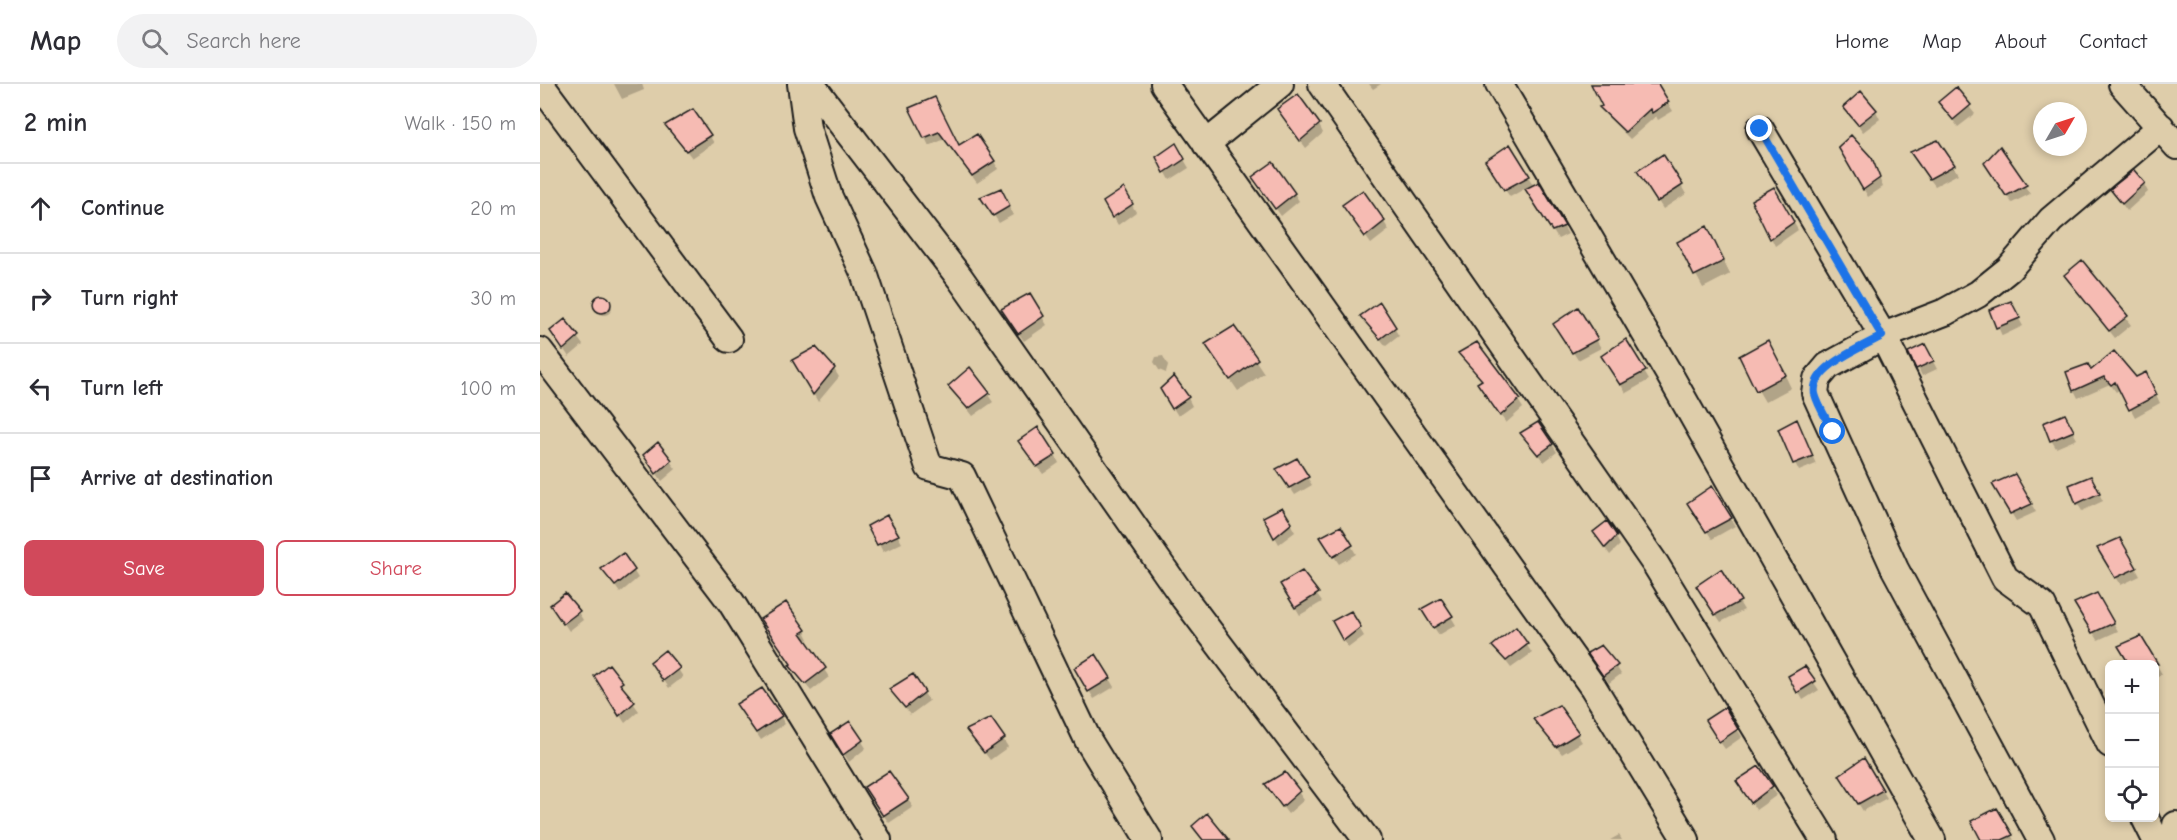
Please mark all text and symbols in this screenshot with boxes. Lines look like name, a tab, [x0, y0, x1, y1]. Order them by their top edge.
search box	[117, 14, 537, 68]
text: Map	[30, 25, 81, 57]
icon: search	[138, 25, 171, 58]
text: Search here	[186, 28, 301, 54]
text: Home	[1835, 29, 1889, 53]
text: Map	[1922, 29, 1962, 53]
text: About	[1995, 29, 2046, 53]
text: Contact	[2079, 29, 2147, 53]
north arrow	[2033, 102, 2087, 156]
text: 2 min	[24, 108, 87, 138]
text: Walk · 150 m	[405, 112, 516, 135]
route end	[1746, 115, 1772, 141]
icon: ahead	[24, 192, 57, 225]
text: Continue	[81, 195, 164, 221]
text: 20 m	[470, 197, 516, 220]
icon: right	[24, 282, 57, 315]
text: Turn right	[81, 285, 178, 311]
text: 30 m	[470, 287, 516, 310]
icon: left	[24, 372, 57, 405]
text: Turn left	[81, 375, 163, 401]
text: 100 m	[461, 377, 516, 400]
route start	[1819, 418, 1845, 444]
icon: arrive	[24, 462, 57, 495]
text: Arrive at destination	[81, 465, 273, 491]
button: Save	[24, 540, 264, 596]
button: Share	[276, 540, 516, 596]
map controls	[2105, 660, 2159, 822]
button: +	[2105, 660, 2159, 714]
button: −	[2105, 714, 2159, 768]
button: locate	[2105, 768, 2159, 822]

